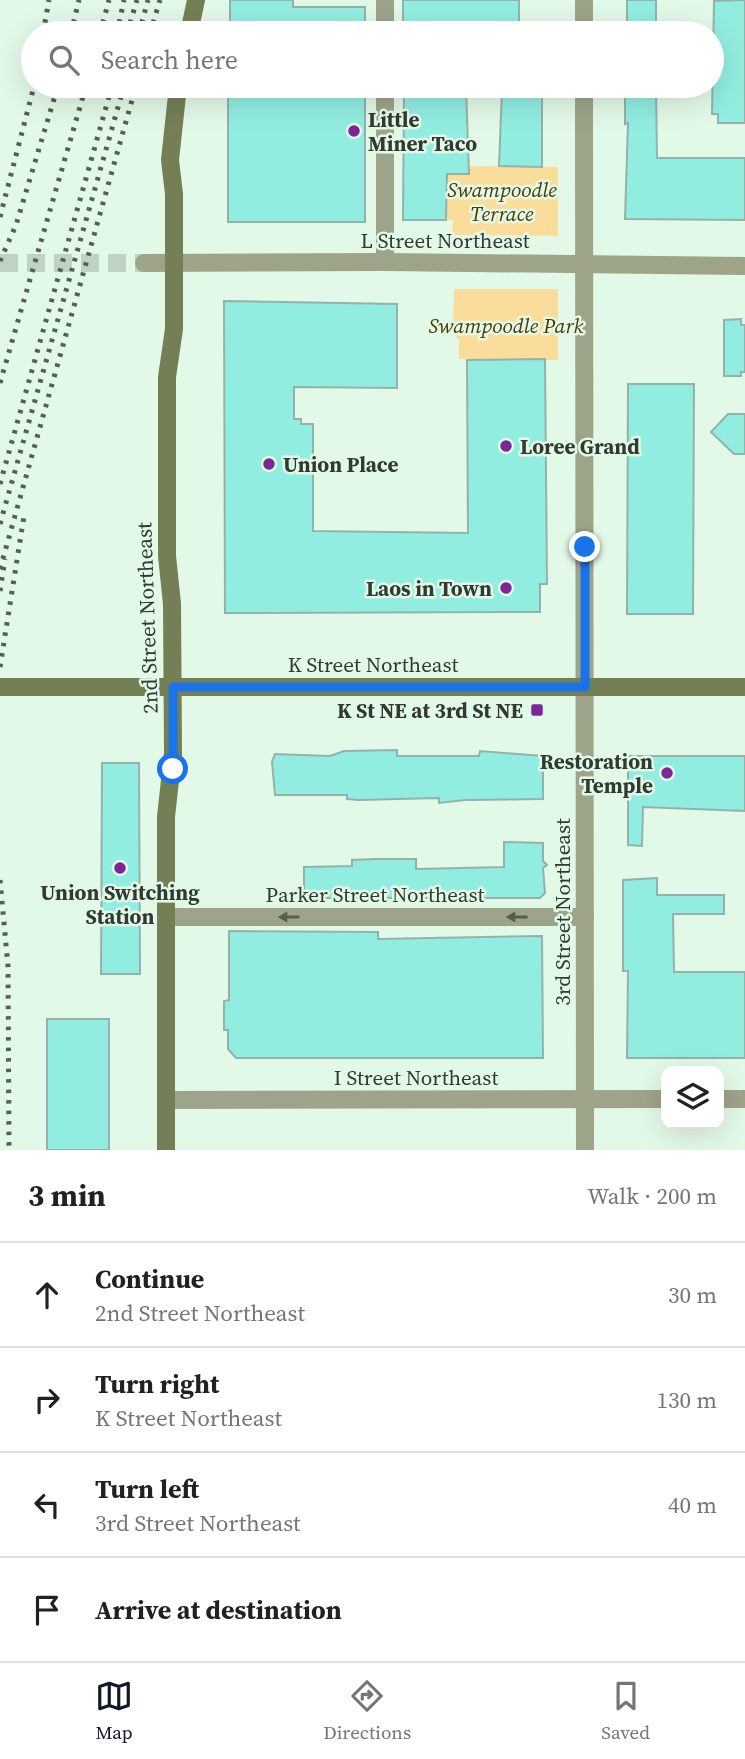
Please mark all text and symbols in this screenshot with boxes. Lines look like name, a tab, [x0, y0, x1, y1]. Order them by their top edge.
search box	[21, 21, 724, 98]
icon: search	[45, 41, 83, 79]
text: Search here	[101, 42, 238, 78]
place label: Little Miner Taco	[368, 105, 477, 158]
marker: Little Miner Taco	[346, 123, 362, 139]
park label: Swampoodle Terrace	[447, 175, 557, 228]
street label: L Street Northeast	[360, 226, 530, 255]
park label: Swampoodle Park	[429, 311, 584, 340]
place label: Loree Grand	[520, 432, 640, 461]
marker: Loree Grand	[498, 438, 514, 454]
place label: Union Place	[283, 450, 398, 479]
marker: Union Place	[261, 456, 277, 472]
street label: 2nd Street Northeast	[129, 521, 165, 714]
route end	[569, 531, 600, 562]
place label: Laos in Town	[366, 574, 492, 603]
marker: Laos in Town	[498, 580, 514, 596]
street label: K Street Northeast	[288, 650, 458, 679]
place label: K St NE at 3rd St NE	[337, 696, 523, 725]
marker: K St NE at 3rd St NE	[529, 702, 545, 718]
place label: Restoration Temple	[540, 747, 653, 800]
route start	[157, 753, 188, 784]
marker: Restoration Temple	[659, 765, 675, 781]
street label: 3rd Street Northeast	[548, 818, 577, 1006]
marker: Union Switching Station	[112, 860, 128, 876]
place label: Union Switching Station	[40, 878, 200, 931]
street label: Parker Street Northeast	[266, 880, 485, 909]
one-way arrow	[278, 911, 300, 923]
one-way arrow	[506, 911, 528, 923]
street label: I Street Northeast	[334, 1063, 498, 1092]
map controls	[661, 1066, 724, 1129]
button: layers	[661, 1066, 724, 1129]
text: 3 min	[28, 1175, 106, 1216]
text: Walk · 200 m	[587, 1180, 717, 1212]
text: Continue	[95, 1261, 204, 1297]
icon: ahead	[28, 1276, 66, 1314]
text: 30 m	[668, 1279, 717, 1311]
text: 2nd Street Northeast	[95, 1297, 305, 1329]
text: Turn right	[95, 1366, 219, 1402]
icon: right	[28, 1381, 66, 1419]
text: 130 m	[656, 1384, 717, 1416]
text: K Street Northeast	[95, 1402, 282, 1434]
text: Turn left	[95, 1471, 199, 1507]
icon: left	[28, 1486, 66, 1524]
text: 40 m	[668, 1489, 717, 1521]
text: 3rd Street Northeast	[95, 1507, 301, 1539]
icon: arrive	[28, 1591, 66, 1629]
text: Arrive at destination	[95, 1592, 342, 1628]
tab: Map	[95, 1677, 133, 1745]
tab: Directions	[323, 1677, 411, 1745]
tab: Saved	[601, 1677, 650, 1745]

